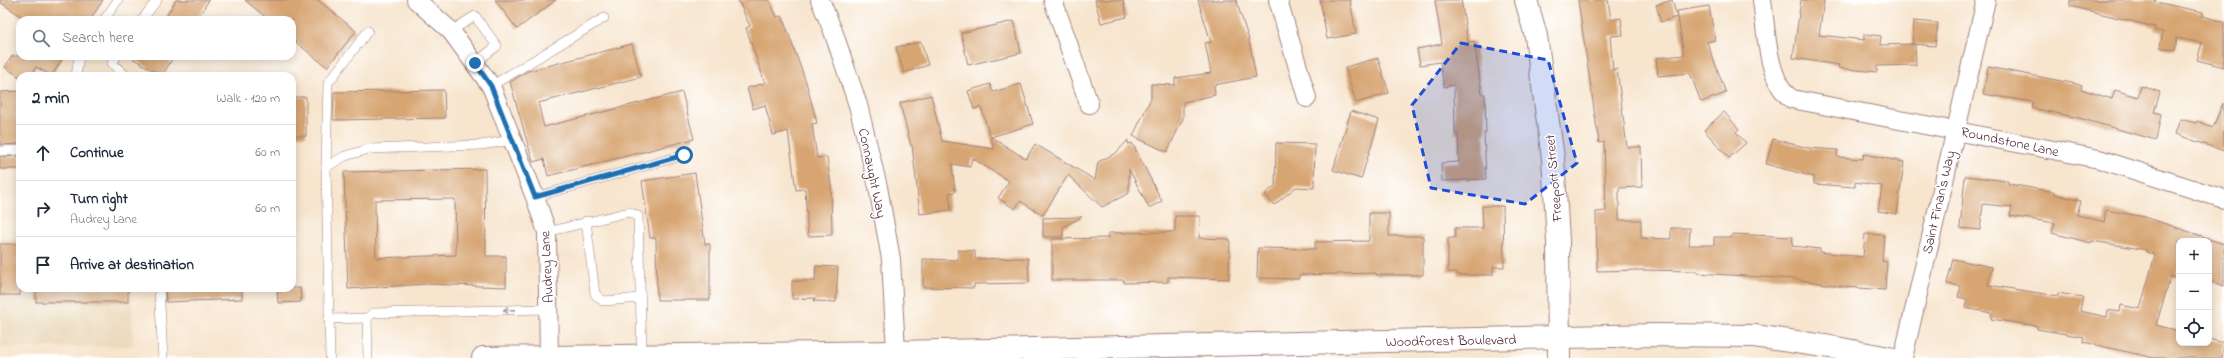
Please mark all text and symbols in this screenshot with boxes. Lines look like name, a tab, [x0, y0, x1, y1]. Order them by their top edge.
search box	[16, 16, 296, 60]
icon: search	[30, 27, 52, 49]
text: Search here	[62, 27, 134, 49]
route end	[466, 54, 484, 72]
text: 2 min	[32, 86, 69, 111]
text: Walk · 120 m	[216, 89, 280, 108]
street label: Roundstone Lane	[1959, 122, 2061, 163]
street label: Connaught Way	[851, 127, 891, 220]
street label: Freeport Street	[1540, 133, 1569, 223]
icon: ahead	[32, 142, 54, 164]
text: Continue	[70, 142, 124, 164]
text: 60 m	[255, 143, 280, 162]
route start	[675, 146, 693, 164]
street label: Saint Finan's Way	[1917, 148, 1963, 256]
text: Turn right	[70, 188, 128, 210]
icon: right	[32, 198, 54, 220]
text: 60 m	[255, 199, 280, 218]
text: Audrey Lane	[70, 210, 137, 229]
street label: Audrey Lane	[535, 230, 561, 304]
map controls	[2176, 238, 2212, 346]
button: +	[2176, 238, 2212, 274]
icon: arrive	[32, 254, 54, 276]
text: Arrive at destination	[70, 254, 194, 276]
button: −	[2176, 274, 2212, 310]
one-way arrow	[503, 306, 516, 314]
button: locate	[2176, 310, 2212, 346]
street label: Woodforest Boulevard	[1386, 330, 1517, 353]

